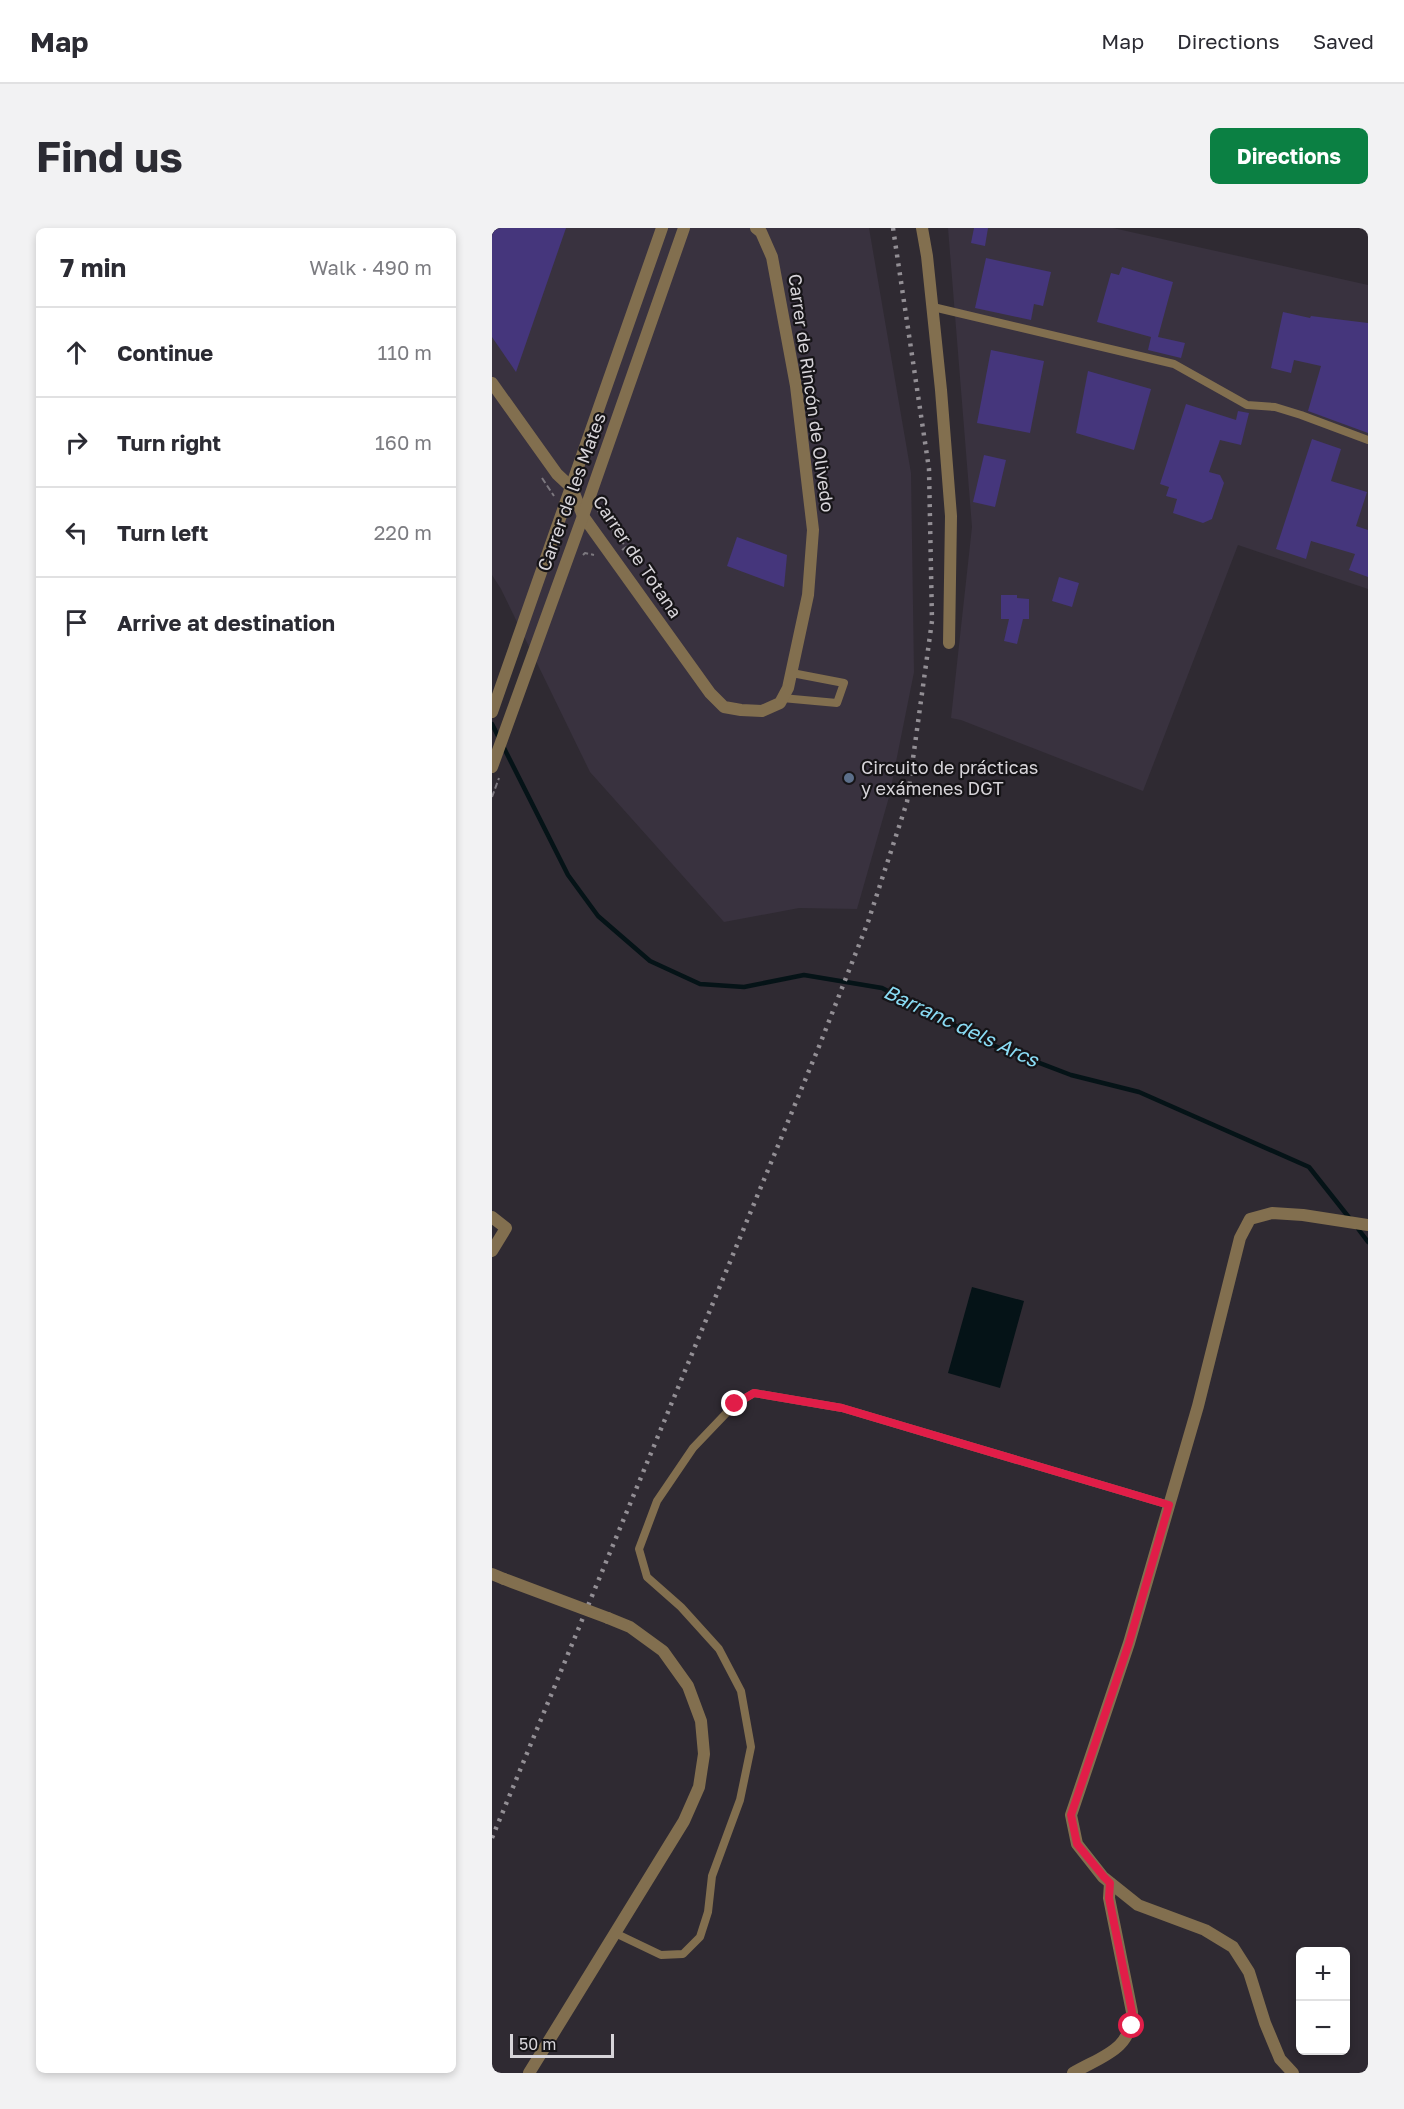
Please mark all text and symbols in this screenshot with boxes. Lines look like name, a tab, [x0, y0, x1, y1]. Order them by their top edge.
text: Map	[30, 25, 88, 58]
text: Map	[1101, 28, 1144, 54]
text: Directions	[1177, 28, 1280, 54]
text: Saved	[1313, 28, 1374, 54]
button: Directions	[1210, 128, 1368, 184]
text: Find us	[36, 131, 183, 181]
text: 7 min	[60, 252, 126, 283]
text: Walk · 490 m	[309, 255, 432, 279]
street label: Carrer de Rincón de Olivedo	[784, 272, 840, 513]
icon: ahead	[60, 336, 93, 369]
text: Continue	[117, 339, 213, 366]
text: 110 m	[378, 340, 432, 364]
street label: Carrer de les Mates	[532, 409, 610, 574]
icon: right	[60, 426, 93, 459]
text: Turn right	[117, 429, 221, 456]
text: 160 m	[375, 430, 432, 454]
street label: Carrer de Totana	[589, 491, 687, 622]
icon: left	[60, 516, 93, 549]
text: Turn left	[117, 519, 208, 546]
text: 220 m	[374, 520, 432, 544]
icon: arrive	[60, 606, 93, 639]
text: Arrive at destination	[117, 609, 335, 636]
place label: Circuito de prácticas y exámenes DGT	[861, 756, 1038, 799]
marker: Circuito de prácticas y exámenes DGT	[842, 771, 856, 785]
water label: Barranc dels Arcs	[880, 979, 1044, 1072]
route end	[721, 1390, 747, 1416]
map controls	[1296, 1947, 1350, 2055]
button: +	[1296, 1947, 1350, 2001]
button: −	[1296, 2001, 1350, 2055]
route start	[1118, 2012, 1144, 2038]
scale bar	[510, 2031, 614, 2058]
text: 50 m	[519, 2034, 556, 2054]

